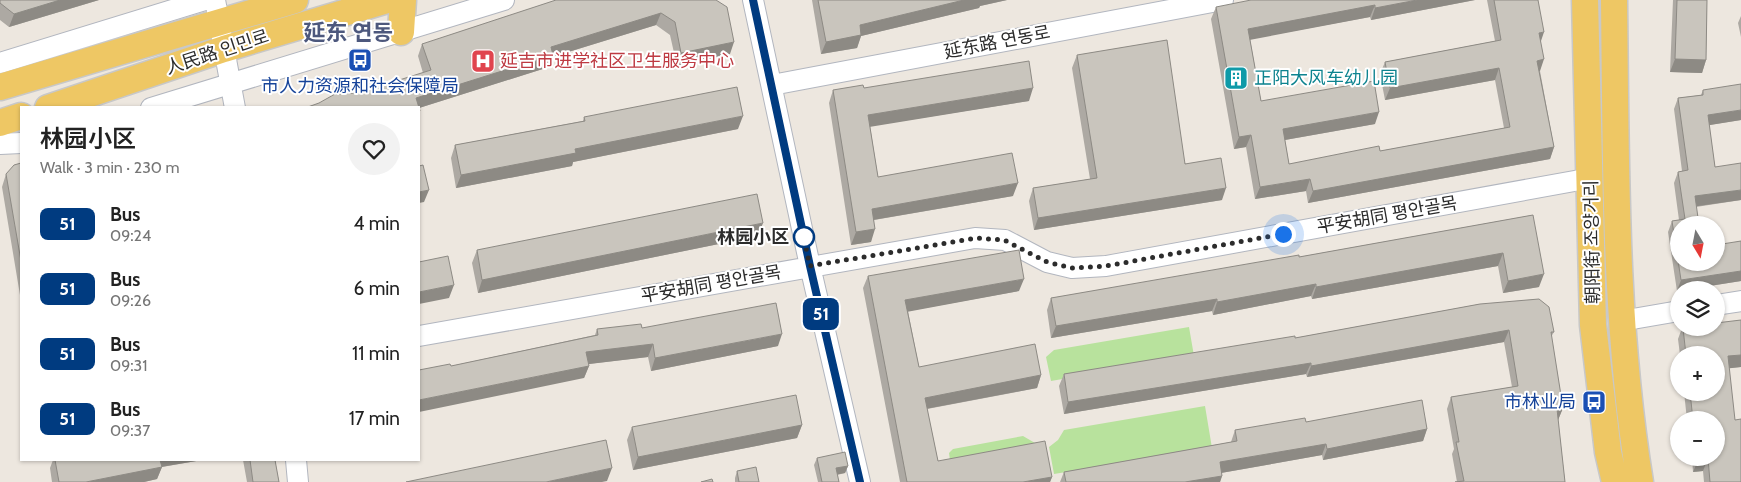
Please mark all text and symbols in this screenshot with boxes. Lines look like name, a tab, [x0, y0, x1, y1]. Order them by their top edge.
district label: 延东 연동	[303, 19, 393, 46]
street label: 延东路 연동로	[942, 21, 1052, 63]
street label: 人民路 인민로	[162, 25, 272, 79]
bus stop icon: 市人力资源和社会保障局	[347, 47, 373, 73]
hospital icon: 延吉市进学社区卫生服务中心	[470, 48, 496, 74]
place label: 延吉市进学社区卫生服务中心	[500, 50, 734, 72]
building icon: 正阳大风车幼儿园	[1223, 65, 1249, 91]
place label: 正阳大风车幼儿园	[1254, 67, 1398, 89]
place label: 市人力资源和社会保障局	[261, 75, 459, 97]
button: heart	[348, 123, 400, 175]
text: 林园小区	[40, 124, 136, 153]
text: Walk · 3 min · 230 m	[40, 158, 180, 177]
street label: 朝阳街 조양거리	[1580, 180, 1604, 304]
street label: 平安胡同 평안골목	[1315, 192, 1459, 238]
text: Bus	[110, 203, 140, 226]
text: 4 min	[353, 212, 400, 235]
text: 51	[59, 213, 76, 235]
north arrow	[1670, 216, 1725, 271]
map controls	[1670, 216, 1725, 466]
your location	[1271, 222, 1296, 247]
text: 09:24	[110, 226, 151, 245]
place label: 林园小区	[717, 226, 789, 248]
marker: 林园小区	[793, 226, 815, 248]
street label: 平安胡同 평안골목	[639, 261, 783, 307]
text: Bus	[110, 268, 140, 291]
text: 6 min	[354, 277, 400, 300]
text: 51	[59, 278, 76, 300]
button: layers	[1670, 281, 1725, 336]
text: 09:26	[110, 291, 151, 310]
line badge: 51	[798, 298, 844, 330]
text: 51	[813, 303, 829, 325]
text: Bus	[110, 333, 140, 356]
text: 11 min	[352, 342, 400, 365]
text: 51	[59, 343, 76, 365]
button: +	[1670, 346, 1725, 401]
text: 09:31	[110, 356, 147, 375]
bus stop icon: 市林业局	[1581, 389, 1607, 415]
place label: 市林业局	[1504, 391, 1576, 413]
text: Bus	[110, 398, 140, 421]
text: 17 min	[349, 407, 400, 430]
text: 51	[59, 408, 76, 430]
button: −	[1670, 411, 1725, 466]
text: 09:37	[110, 421, 150, 440]

